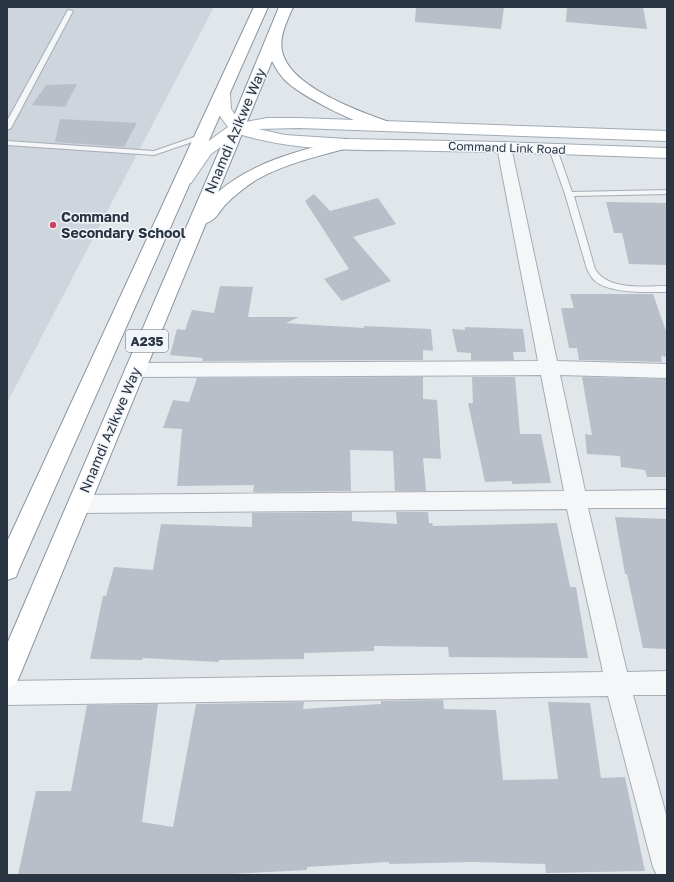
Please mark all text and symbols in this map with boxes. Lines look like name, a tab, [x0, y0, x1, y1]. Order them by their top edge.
street label: Nnamdi Azikwe Way	[200, 65, 269, 196]
street label: Command Link Road	[448, 138, 566, 157]
place label: Command Secondary School	[61, 208, 186, 241]
marker: Command Secondary School	[48, 220, 58, 230]
road number: A235	[126, 330, 168, 352]
street label: Nnamdi Azikwe Way	[75, 364, 144, 495]

